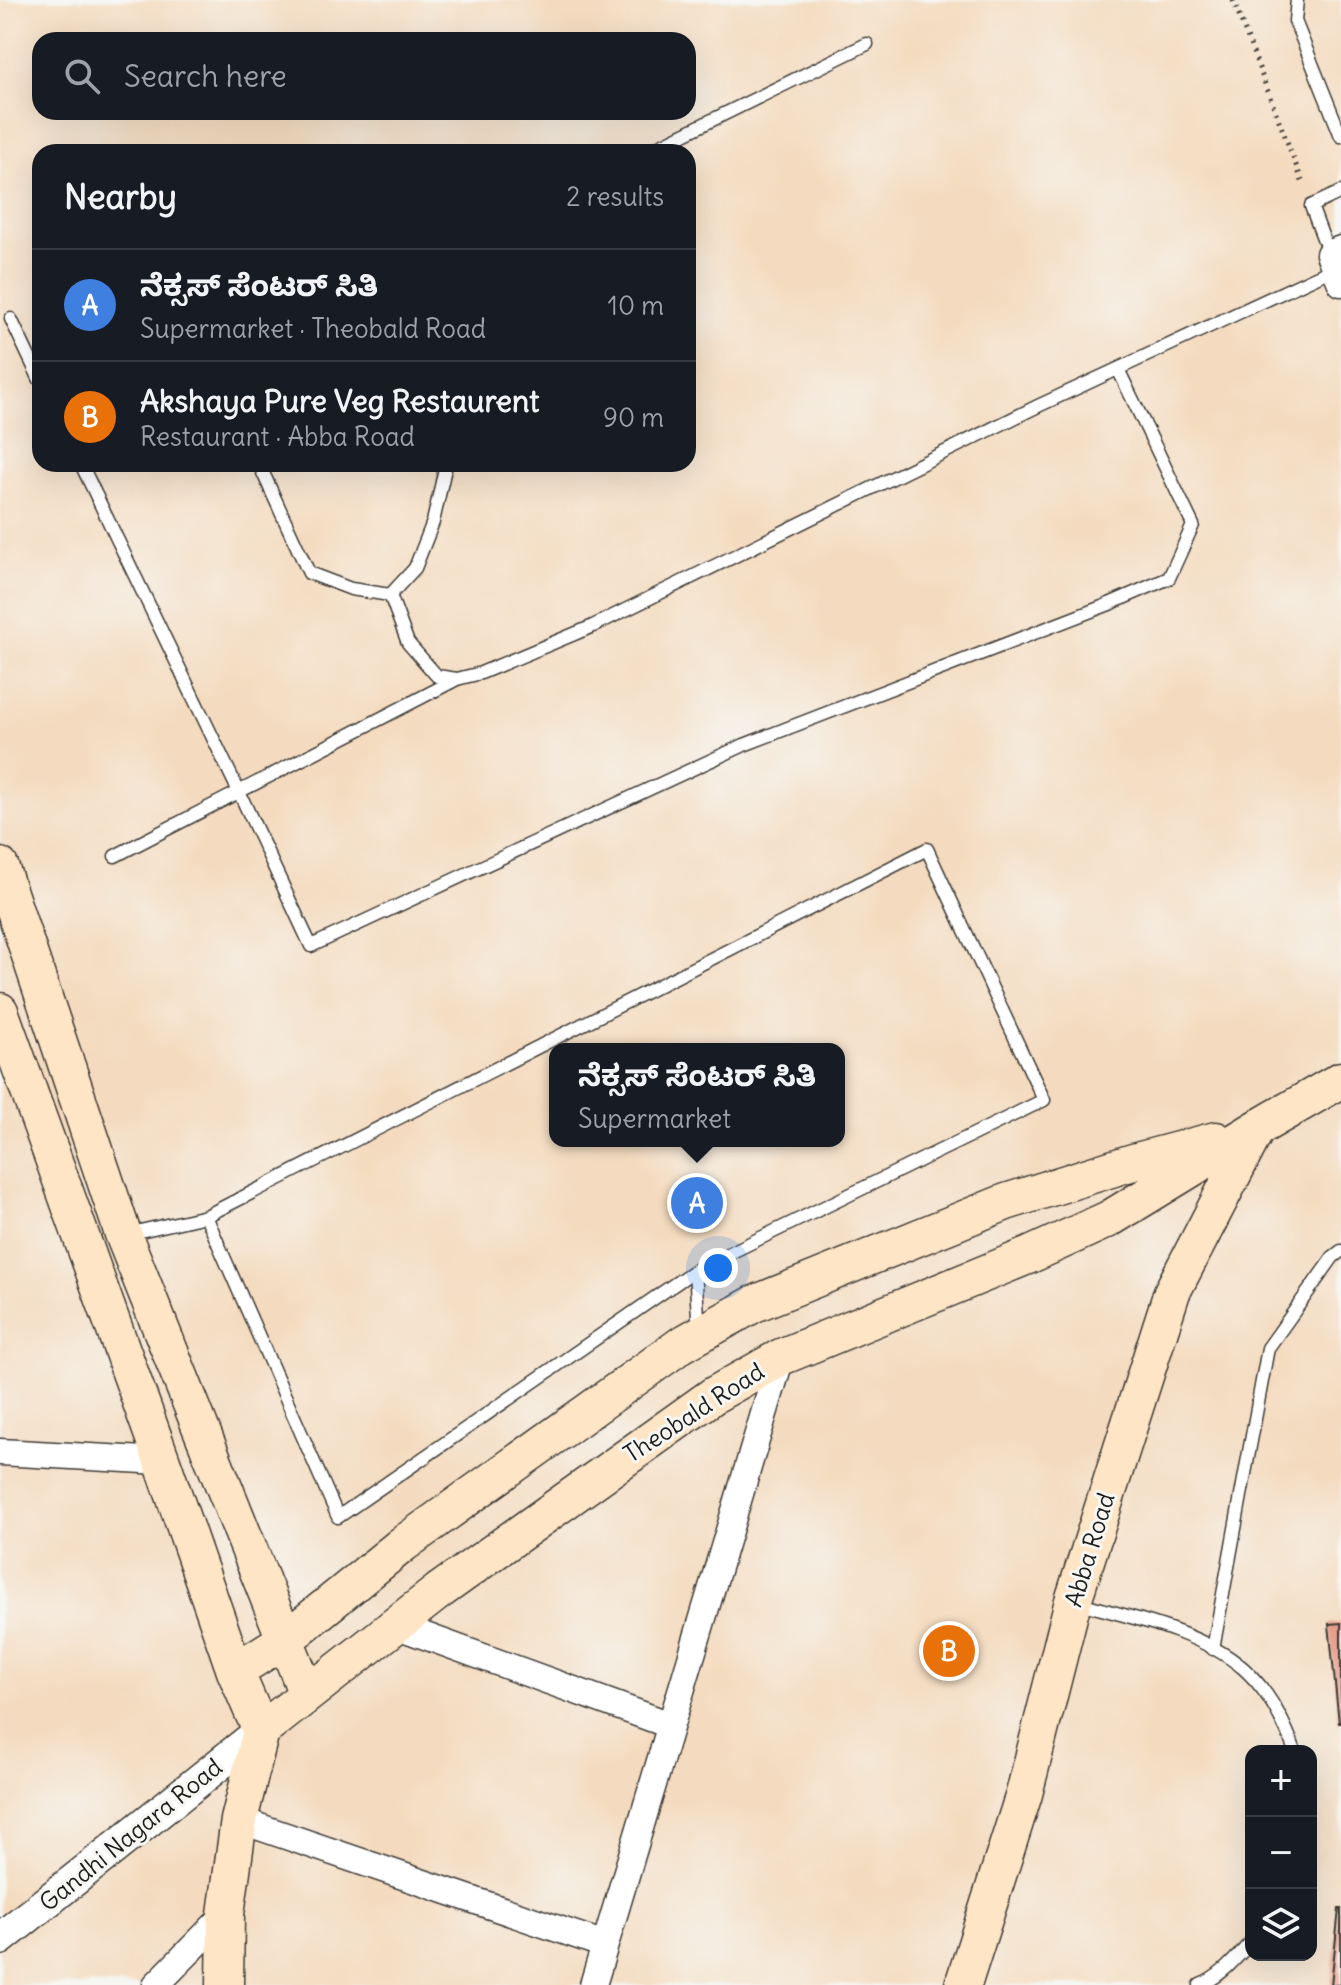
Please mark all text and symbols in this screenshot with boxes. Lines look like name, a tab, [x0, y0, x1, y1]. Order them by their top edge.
search box	[32, 32, 696, 120]
icon: search	[60, 54, 104, 98]
text: Search here	[124, 57, 287, 95]
text: Nearby	[64, 175, 177, 218]
text: 2 results	[566, 180, 664, 213]
text: ನೆಕ್ಸಸ್ ಸೆಂಟರ್ ಸಿತಿ	[140, 266, 378, 304]
text: A	[82, 289, 98, 322]
text: 10 m	[608, 289, 664, 322]
text: Supermarket · Theobald Road	[140, 312, 486, 345]
text: Akshaya Pure Veg Restaurent	[140, 382, 539, 420]
text: B	[81, 401, 99, 434]
text: 90 m	[603, 401, 664, 434]
text: Restaurant · Abba Road	[140, 420, 415, 453]
popup	[549, 1043, 845, 1147]
text: ನೆಕ್ಸಸ್ ಸೆಂಟರ್ ಸಿತಿ	[578, 1056, 816, 1094]
text: Supermarket	[578, 1102, 731, 1135]
pin: A	[671, 1173, 723, 1233]
your location	[698, 1248, 738, 1288]
street label: Theobald Road	[618, 1356, 769, 1469]
street label: Abba Road	[1058, 1489, 1121, 1610]
pin: B	[923, 1621, 975, 1681]
map controls	[1245, 1745, 1317, 1961]
button: +	[1245, 1745, 1317, 1817]
street label: Gandhi Nagara Road	[33, 1751, 228, 1917]
button: −	[1245, 1817, 1317, 1889]
button: layers	[1245, 1889, 1317, 1961]

